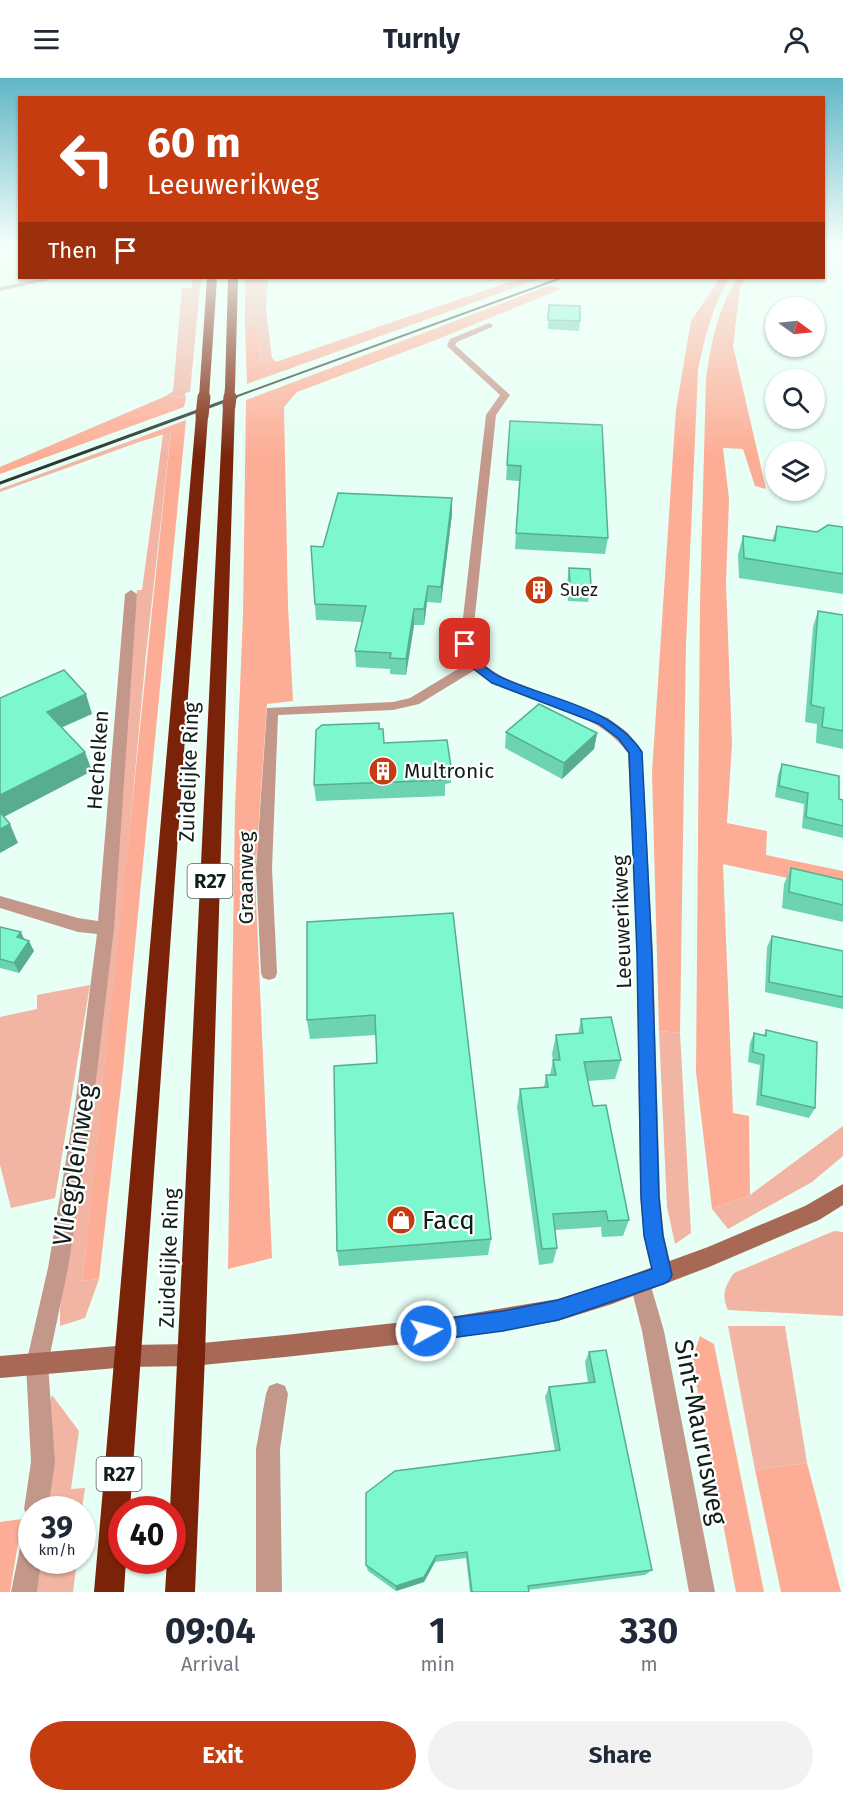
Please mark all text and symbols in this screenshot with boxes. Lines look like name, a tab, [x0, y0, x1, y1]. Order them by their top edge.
icon: menu	[30, 23, 63, 56]
text: Turnly	[383, 23, 460, 55]
icon: person	[780, 23, 813, 56]
text: 60 m	[147, 118, 241, 168]
icon: left	[48, 120, 126, 198]
text: Leeuwerikweg	[147, 169, 319, 201]
icon: arrive	[109, 234, 142, 267]
text: Then	[48, 237, 97, 264]
north arrow	[765, 297, 825, 357]
map controls	[765, 297, 825, 501]
button: search	[765, 369, 825, 429]
button: layers	[765, 441, 825, 501]
building icon: Suez	[523, 574, 555, 606]
place label: Suez	[560, 579, 598, 601]
pin	[439, 618, 490, 669]
icon: arrive	[448, 627, 481, 660]
street label: Zuidelijke Ring	[174, 701, 204, 842]
street label: Hechelken	[82, 709, 114, 811]
building icon: Multronic	[367, 755, 399, 787]
place label: Multronic	[404, 758, 494, 784]
street label: Graanweg	[233, 831, 259, 925]
street label: Leeuwerikweg	[607, 855, 637, 989]
road number: R27	[188, 864, 232, 898]
street label: Vliegpleinweg	[46, 1082, 103, 1248]
street label: Zuidelijke Ring	[154, 1187, 184, 1328]
shop icon: Facq	[385, 1204, 417, 1236]
place label: Facq	[422, 1205, 475, 1236]
position arrow	[394, 1299, 458, 1363]
street label: Sint-Maurusweg	[667, 1337, 734, 1528]
road number: R27	[96, 1457, 142, 1491]
speed limit sign: 40	[108, 1496, 186, 1574]
text: 39	[41, 1510, 73, 1546]
text: km/h	[38, 1541, 76, 1559]
text: 09:04	[165, 1609, 256, 1653]
text: 1	[429, 1609, 446, 1653]
text: 330	[620, 1609, 678, 1653]
text: Arrival	[181, 1652, 240, 1676]
text: min	[420, 1652, 455, 1676]
text: m	[640, 1652, 658, 1676]
button: Exit	[30, 1721, 416, 1790]
button: Share	[428, 1721, 813, 1790]

